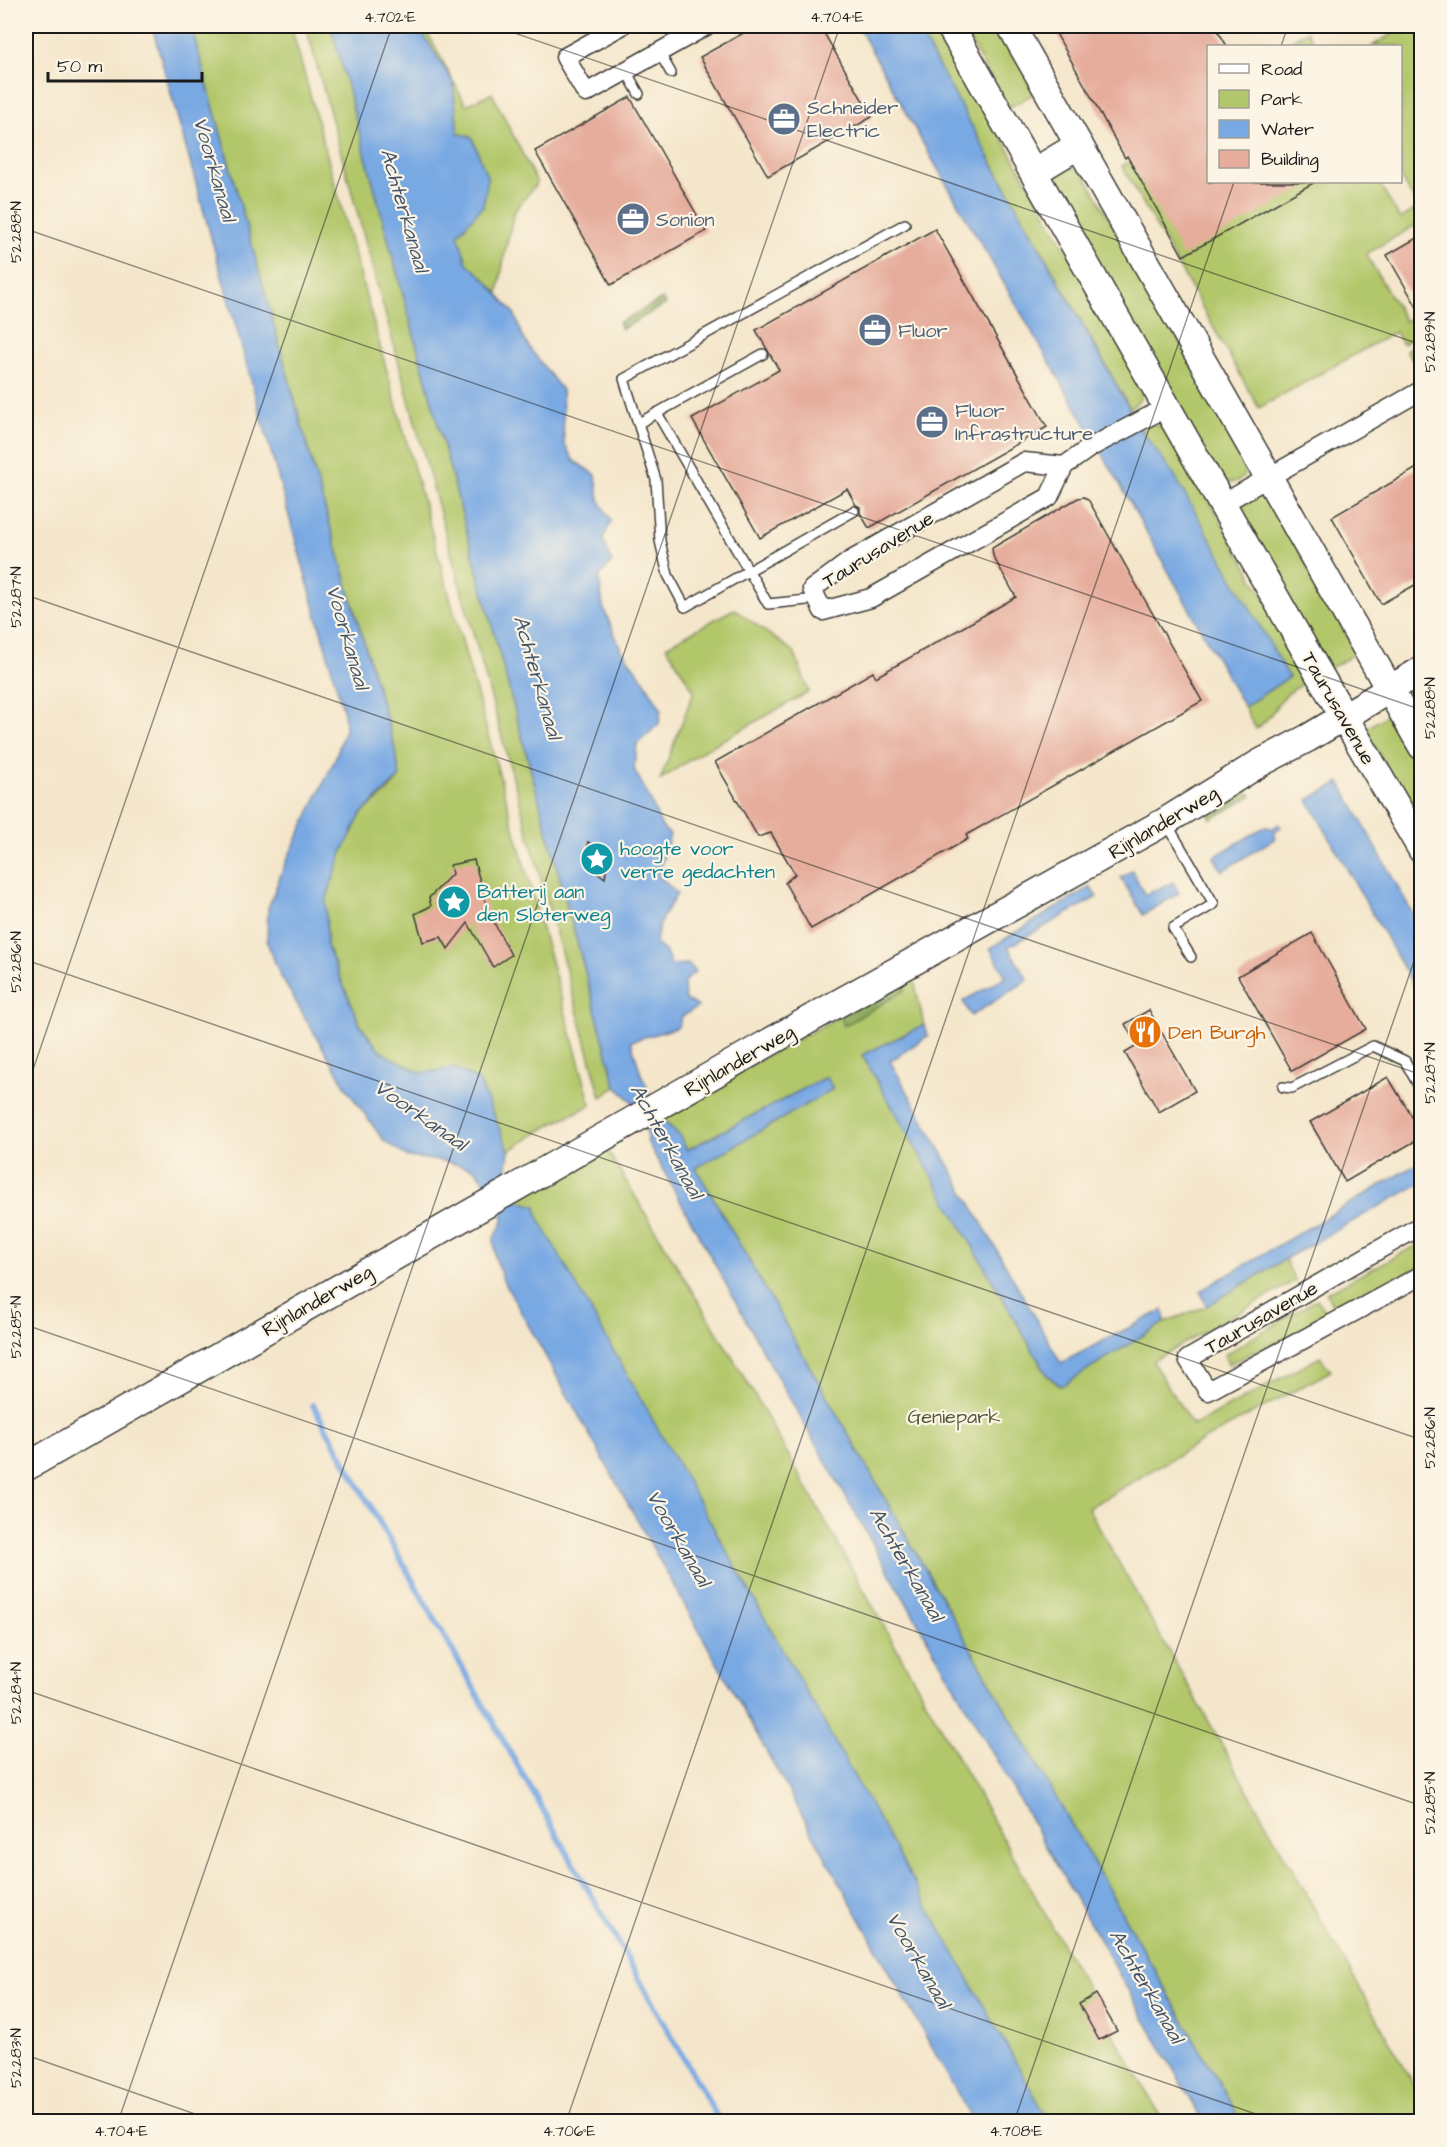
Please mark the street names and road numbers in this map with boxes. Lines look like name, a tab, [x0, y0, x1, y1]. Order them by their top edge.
street label: Taurusavenue	[818, 504, 940, 595]
street label: Taurusavenue	[1294, 647, 1382, 770]
street label: Rijnlanderweg	[1103, 779, 1224, 868]
street label: Rijnlanderweg	[679, 1018, 801, 1105]
street label: Rijnlanderweg	[257, 1258, 379, 1345]
street label: Taurusavenue	[1200, 1274, 1323, 1362]

